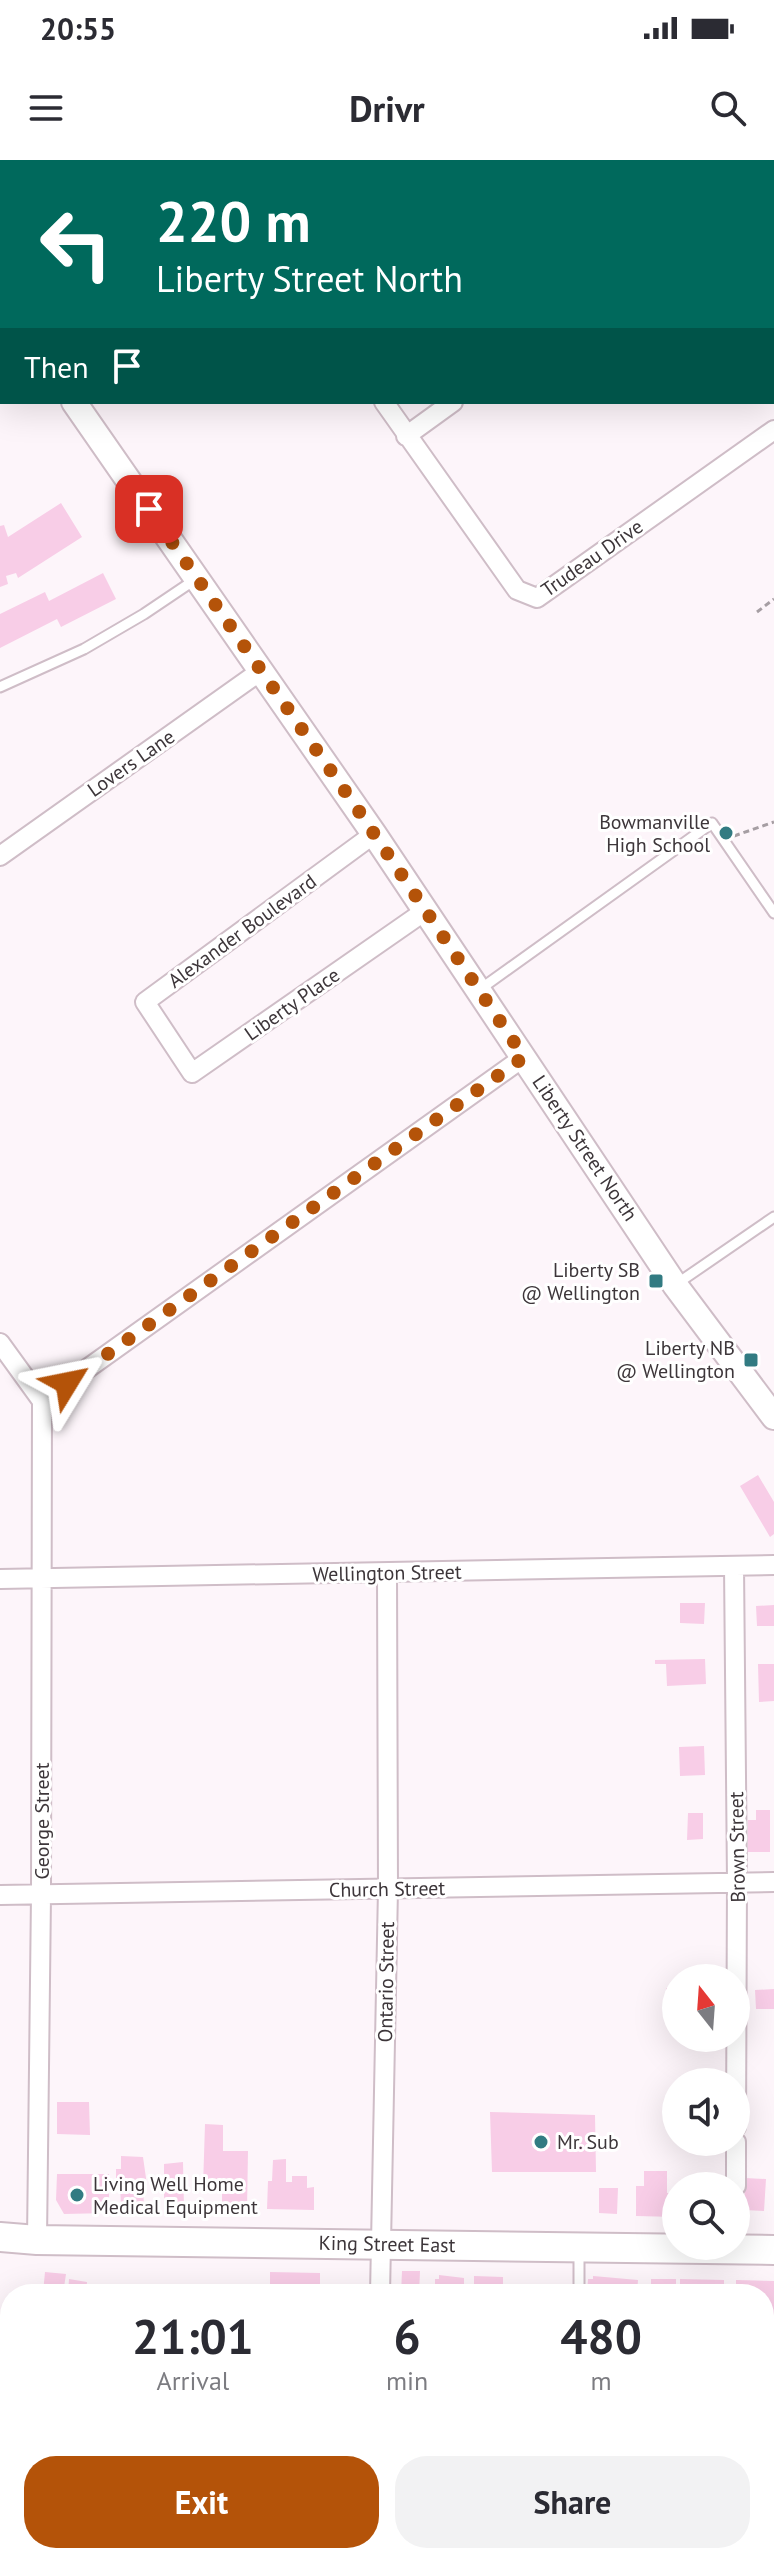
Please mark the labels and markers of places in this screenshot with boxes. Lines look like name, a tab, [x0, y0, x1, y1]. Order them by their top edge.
pin	[115, 475, 183, 543]
place label: Bowmanville High School	[599, 809, 710, 858]
marker: Bowmanville High School	[717, 824, 735, 842]
place label: Liberty SB @ Wellington	[521, 1257, 640, 1306]
marker: Liberty SB @ Wellington	[647, 1272, 665, 1290]
place label: Liberty NB @ Wellington	[616, 1335, 735, 1384]
marker: Liberty NB @ Wellington	[742, 1351, 760, 1369]
place label: Mr. Sub	[557, 2129, 619, 2155]
marker: Mr. Sub	[532, 2133, 550, 2151]
place label: Living Well Home Medical Equipment	[93, 2171, 258, 2220]
marker: Living Well Home Medical Equipment	[68, 2186, 86, 2204]

